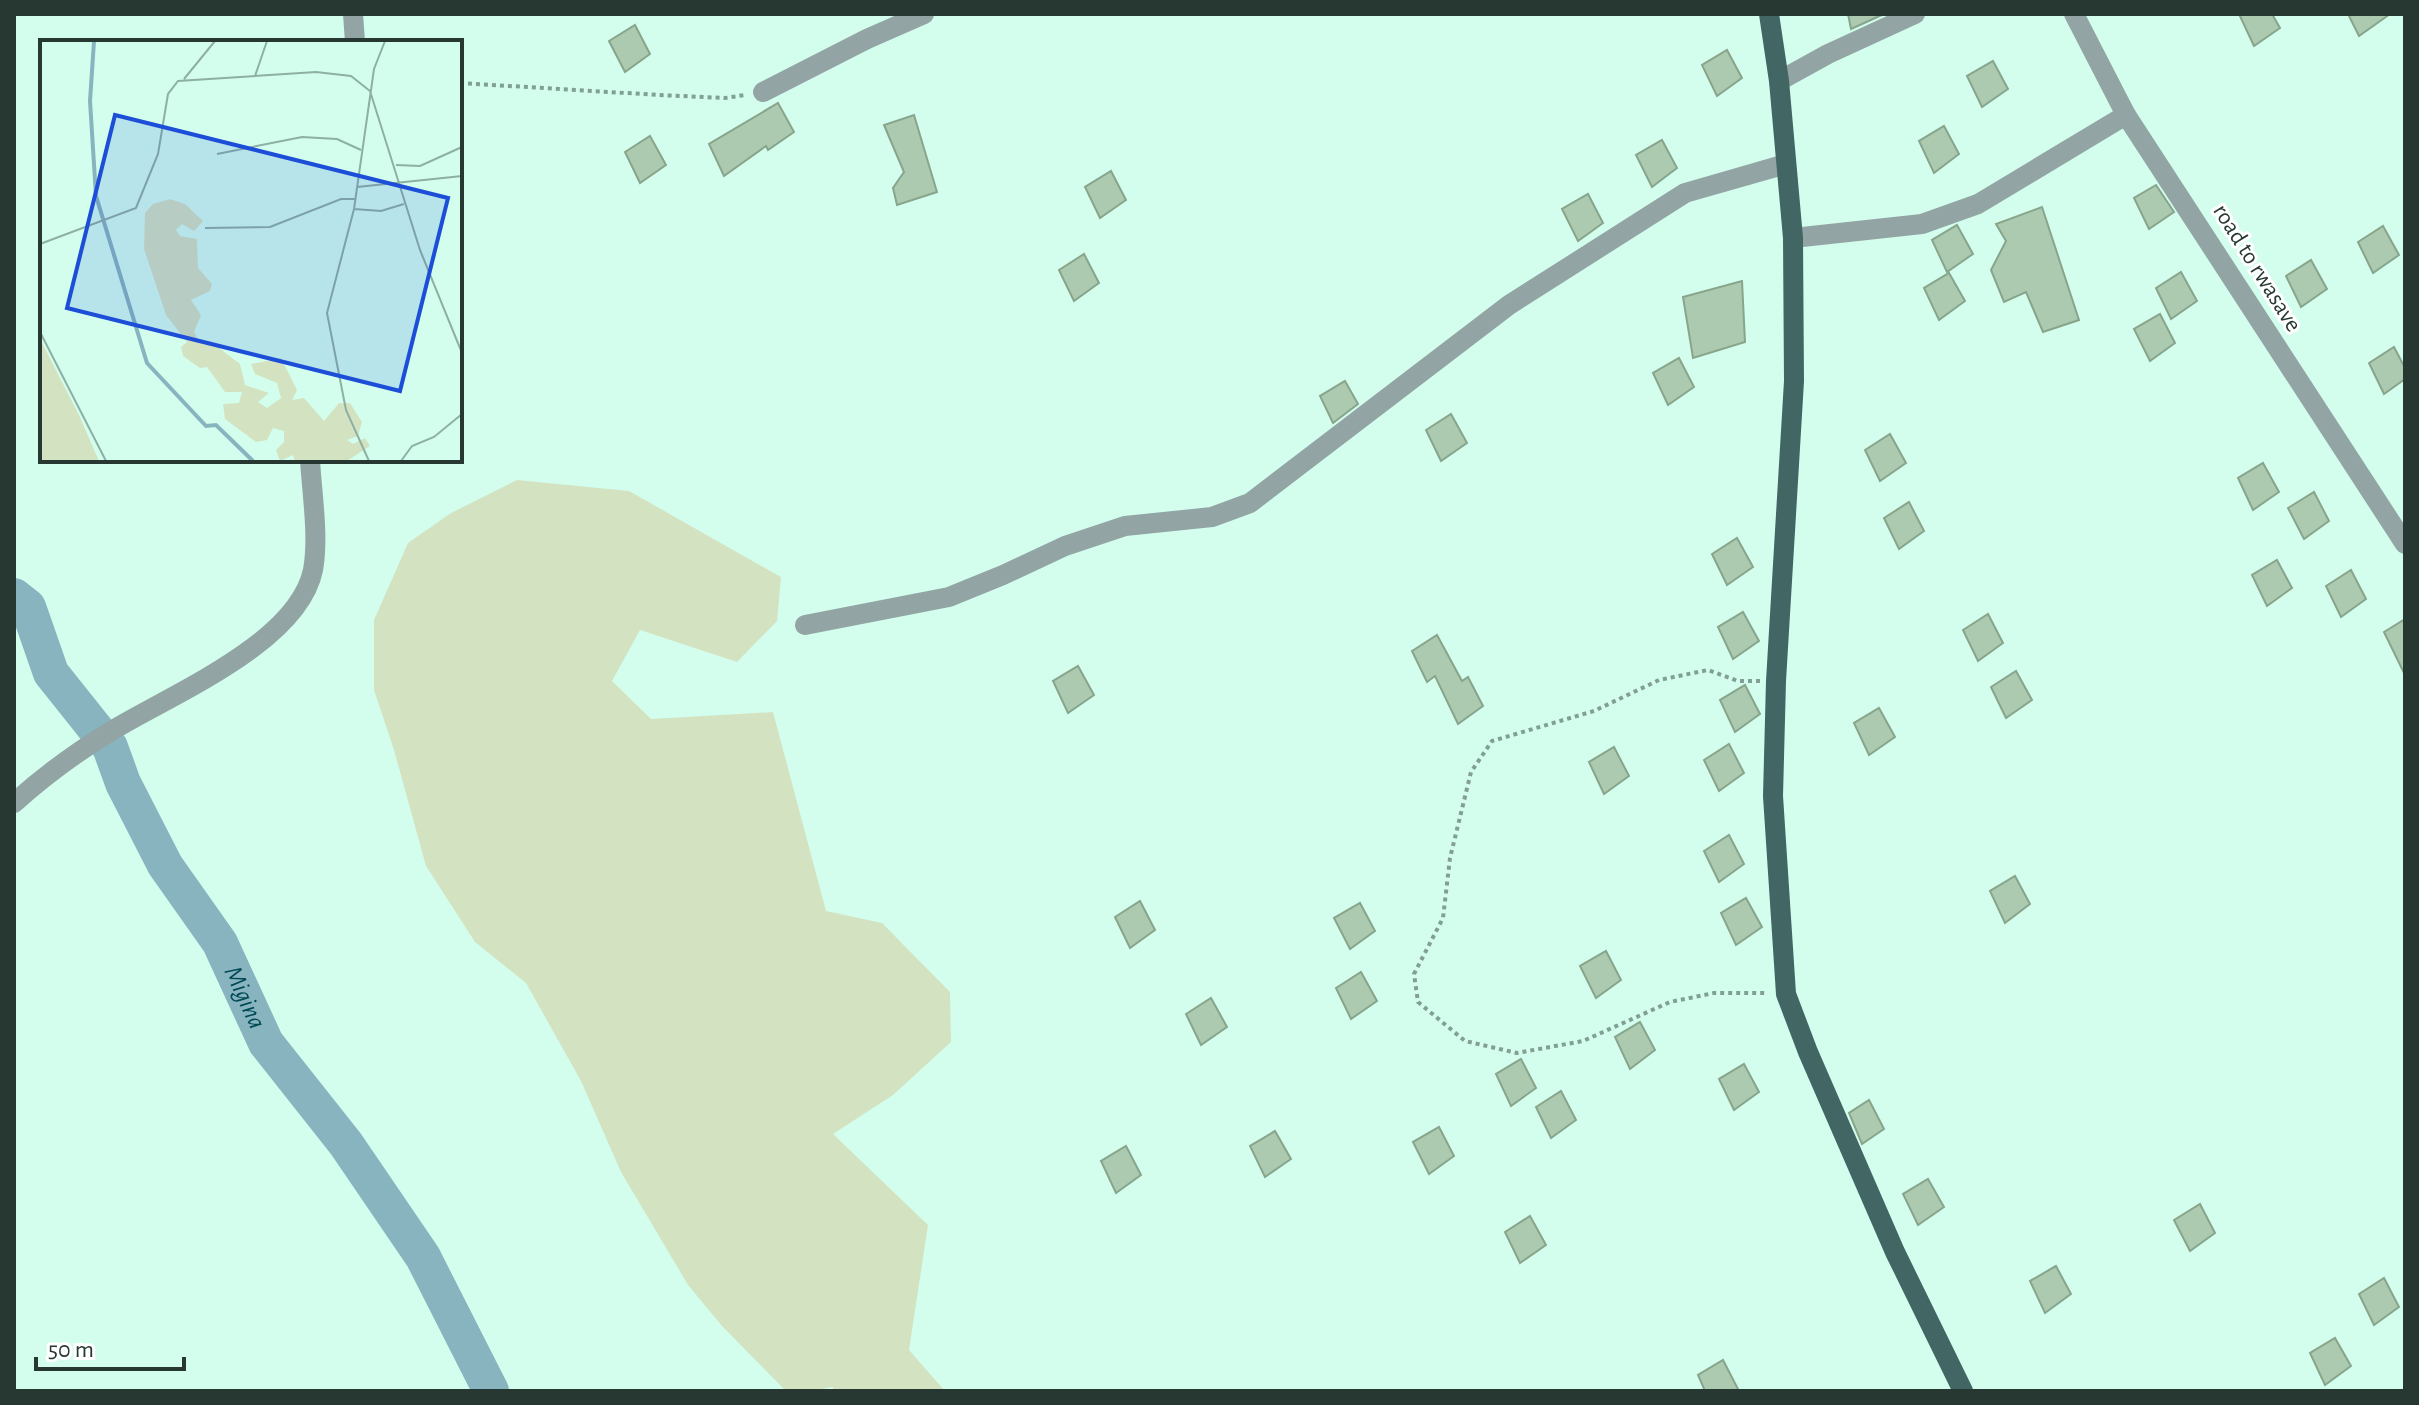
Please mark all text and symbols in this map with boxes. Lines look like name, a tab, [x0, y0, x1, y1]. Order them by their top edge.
inset map	[40, 40, 462, 462]
street label: road to rwasave	[2208, 200, 2306, 336]
water label: Migina	[219, 962, 271, 1033]
scale bar	[36, 1321, 184, 1371]
text: 50 m	[48, 1338, 94, 1362]

